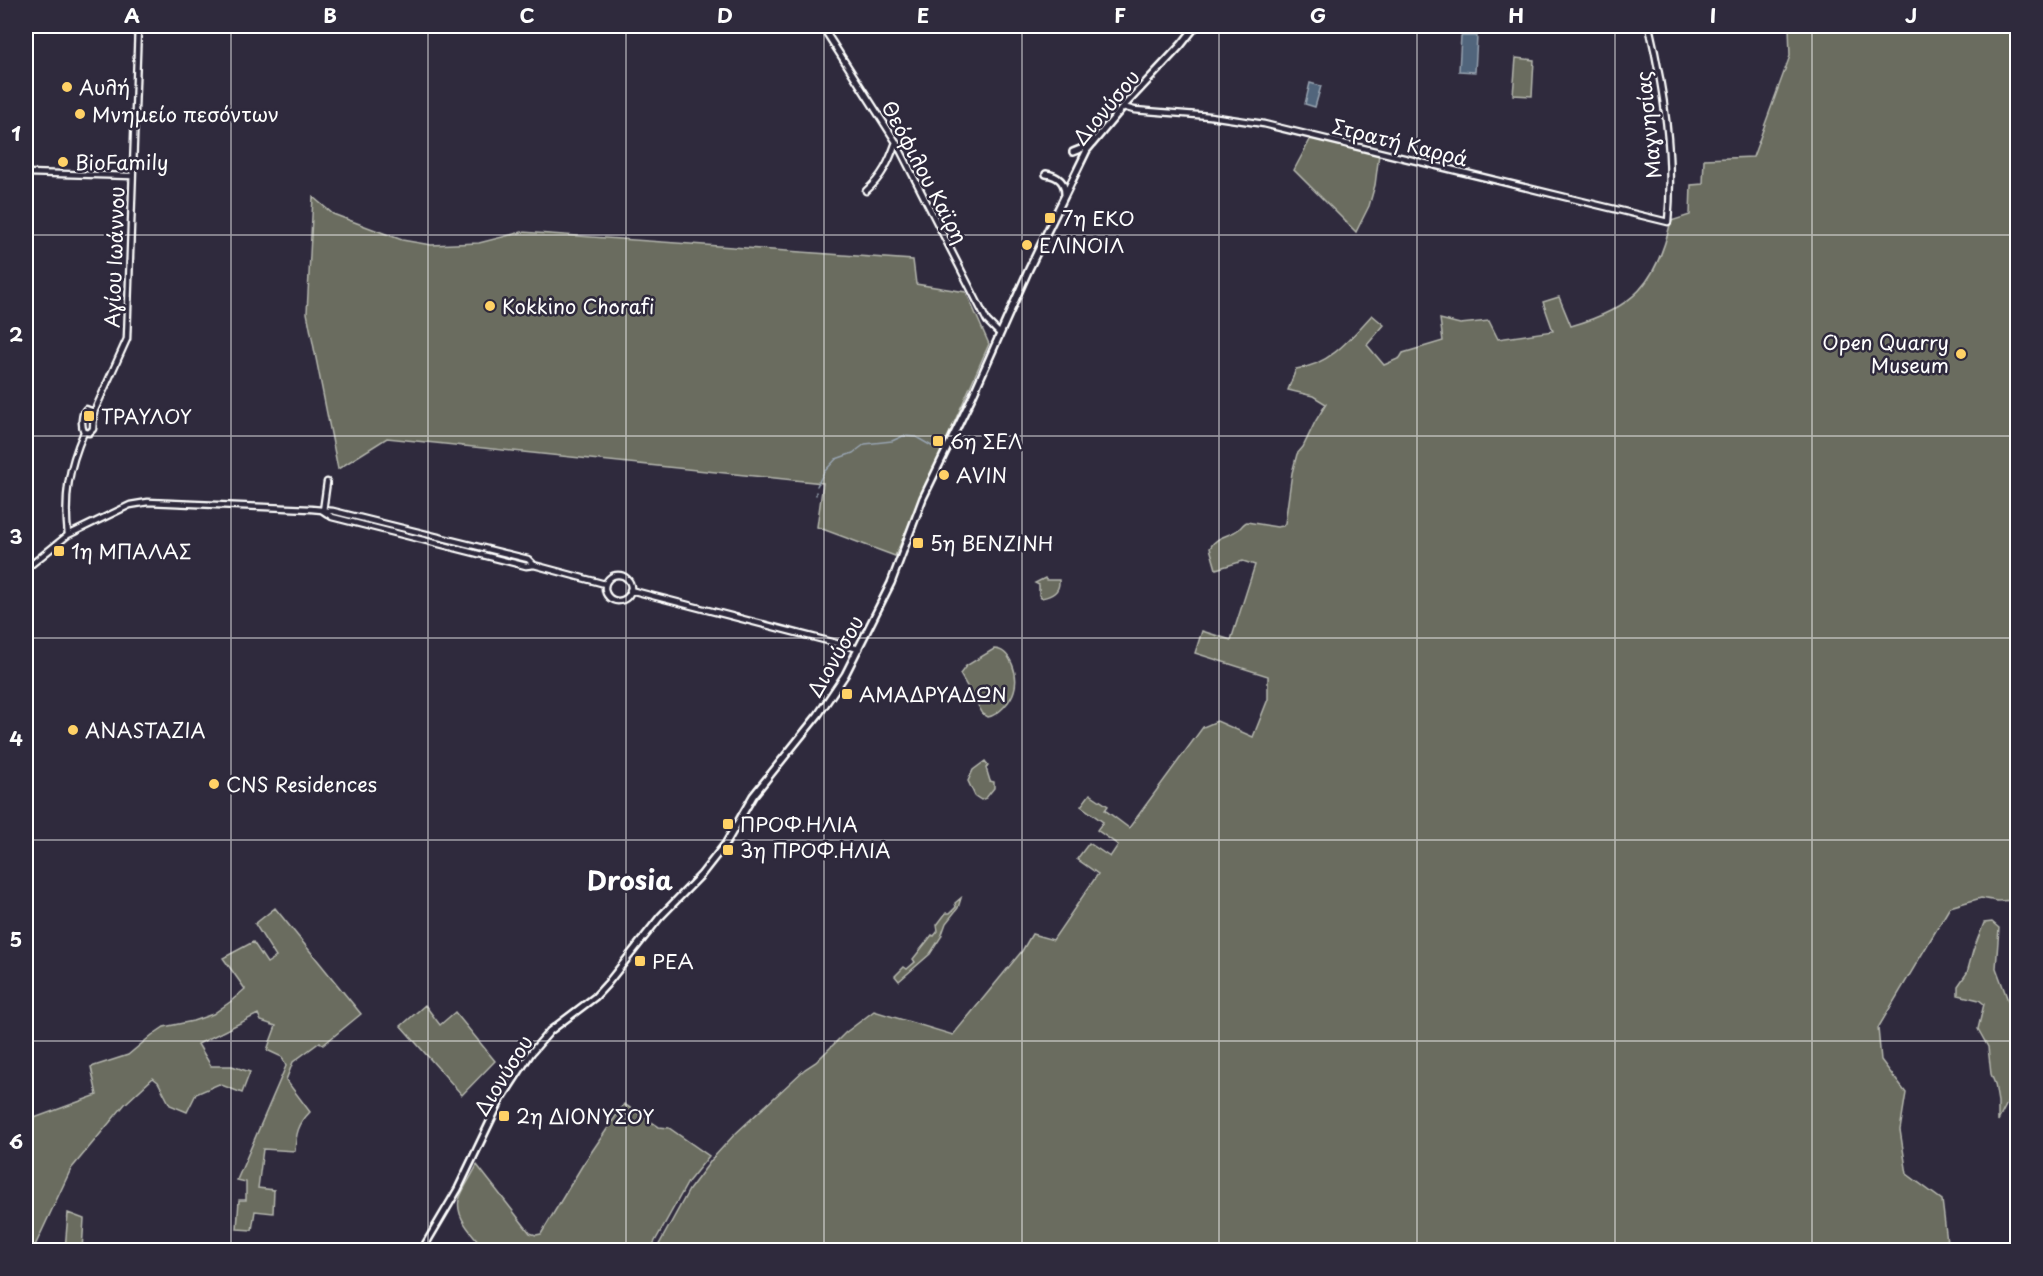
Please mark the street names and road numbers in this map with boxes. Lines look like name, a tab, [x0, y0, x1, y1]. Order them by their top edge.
street label: Διονύσου	[1065, 63, 1147, 151]
street label: Μαγνησίας	[1627, 70, 1669, 180]
street label: Θεόφιλου Καϊρη	[875, 95, 975, 249]
street label: Στρατή Καρρά	[1329, 111, 1471, 173]
street label: Αγίου Ιωάννου	[97, 186, 131, 328]
street label: Διονύσου	[799, 609, 871, 703]
street label: Διονύσου	[466, 1029, 540, 1121]

